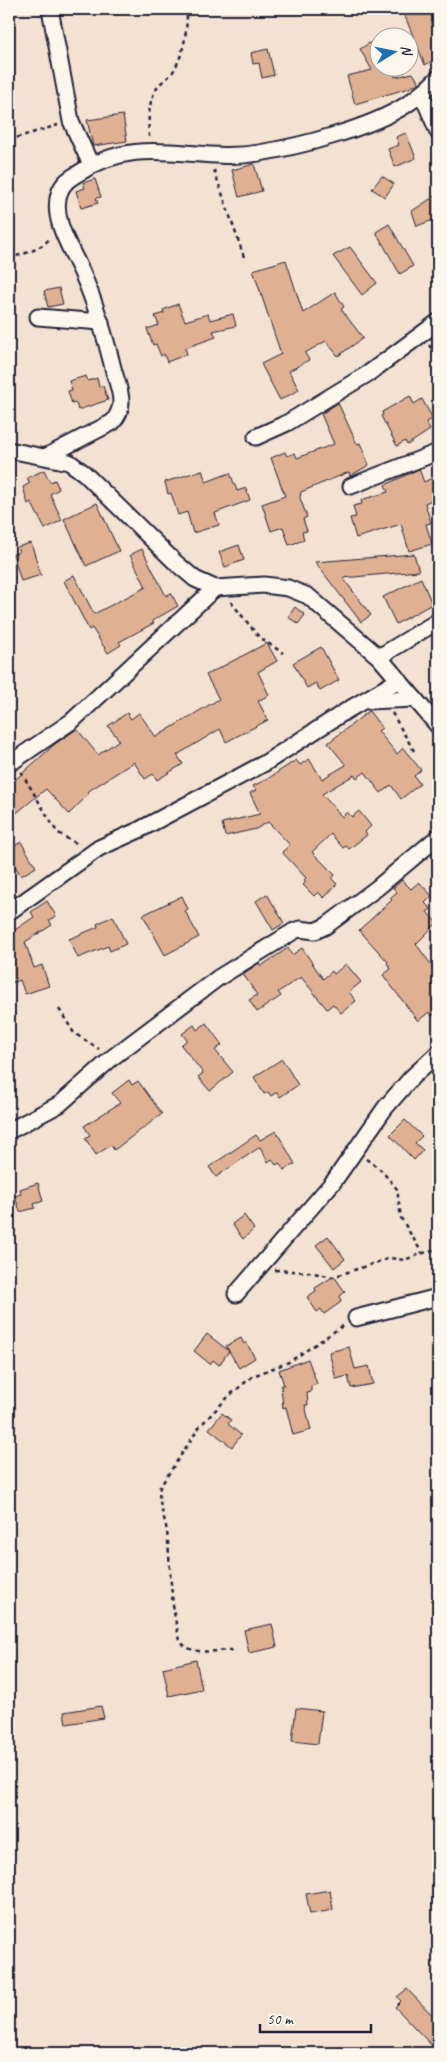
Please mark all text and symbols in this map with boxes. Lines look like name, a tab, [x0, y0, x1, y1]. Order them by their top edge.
north arrow	[370, 28, 420, 78]
text: N	[397, 44, 416, 58]
scale bar	[260, 2002, 371, 2034]
text: 50 m	[267, 2010, 294, 2029]

